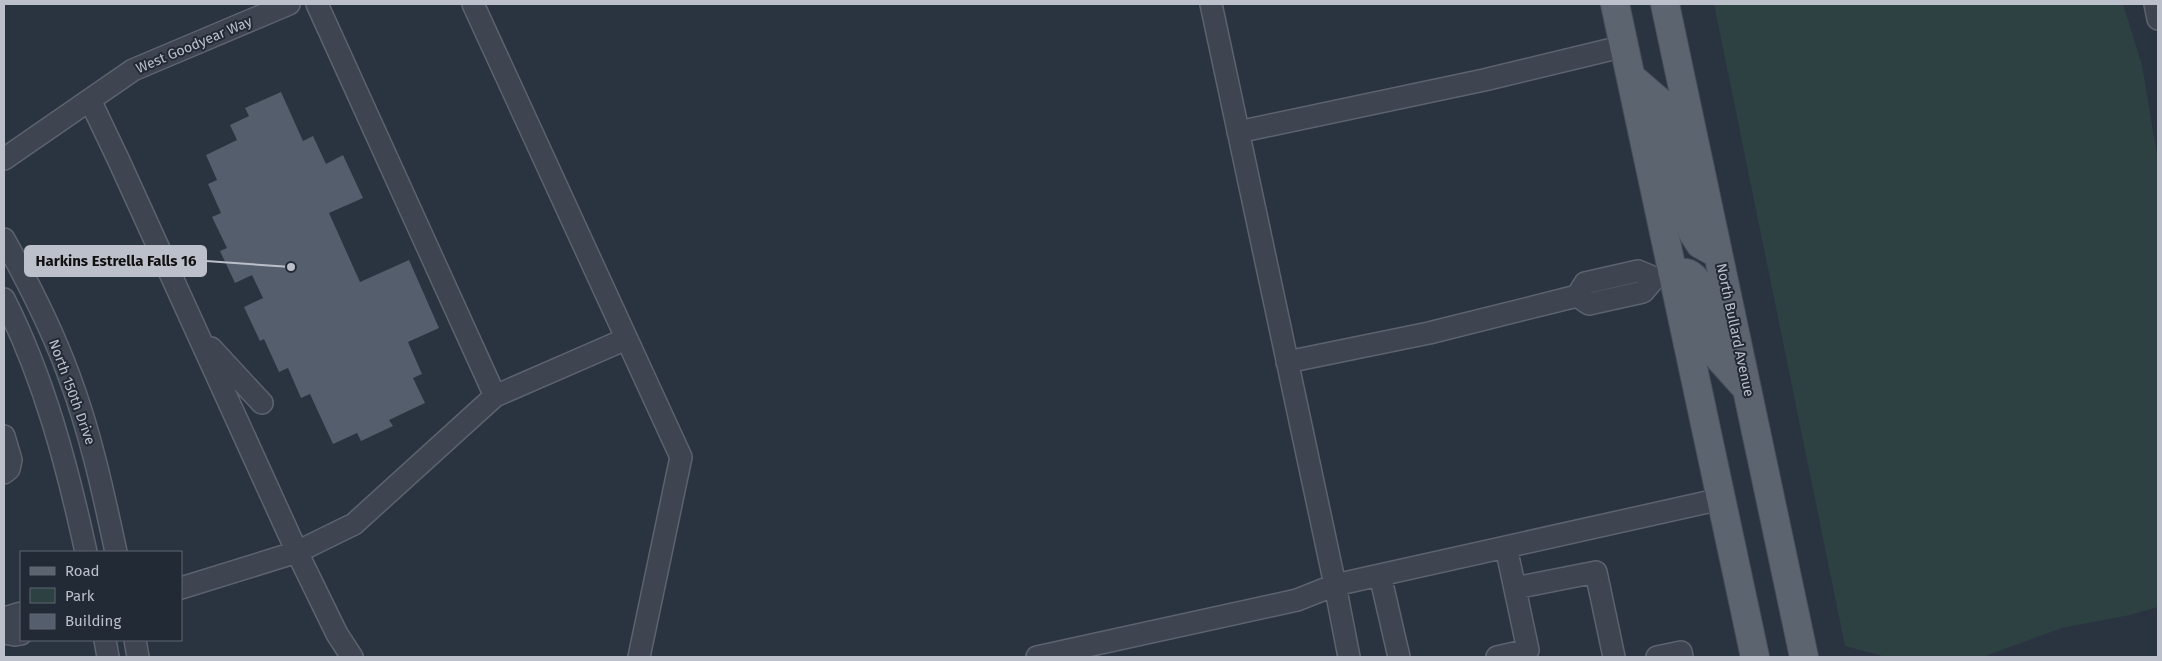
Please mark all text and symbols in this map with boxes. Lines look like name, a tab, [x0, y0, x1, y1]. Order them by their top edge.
street label: West Goodyear Way	[133, 13, 255, 77]
callout: Harkins Estrella Falls 16	[25, 246, 206, 276]
text: Harkins Estrella Falls 16	[35, 252, 197, 270]
street label: North Bullard Avenue	[1713, 262, 1757, 398]
street label: North 150th Drive	[45, 337, 99, 447]
legend	[20, 551, 182, 641]
text: Road	[65, 562, 100, 580]
text: Park	[65, 587, 95, 605]
text: Building	[65, 612, 121, 630]

